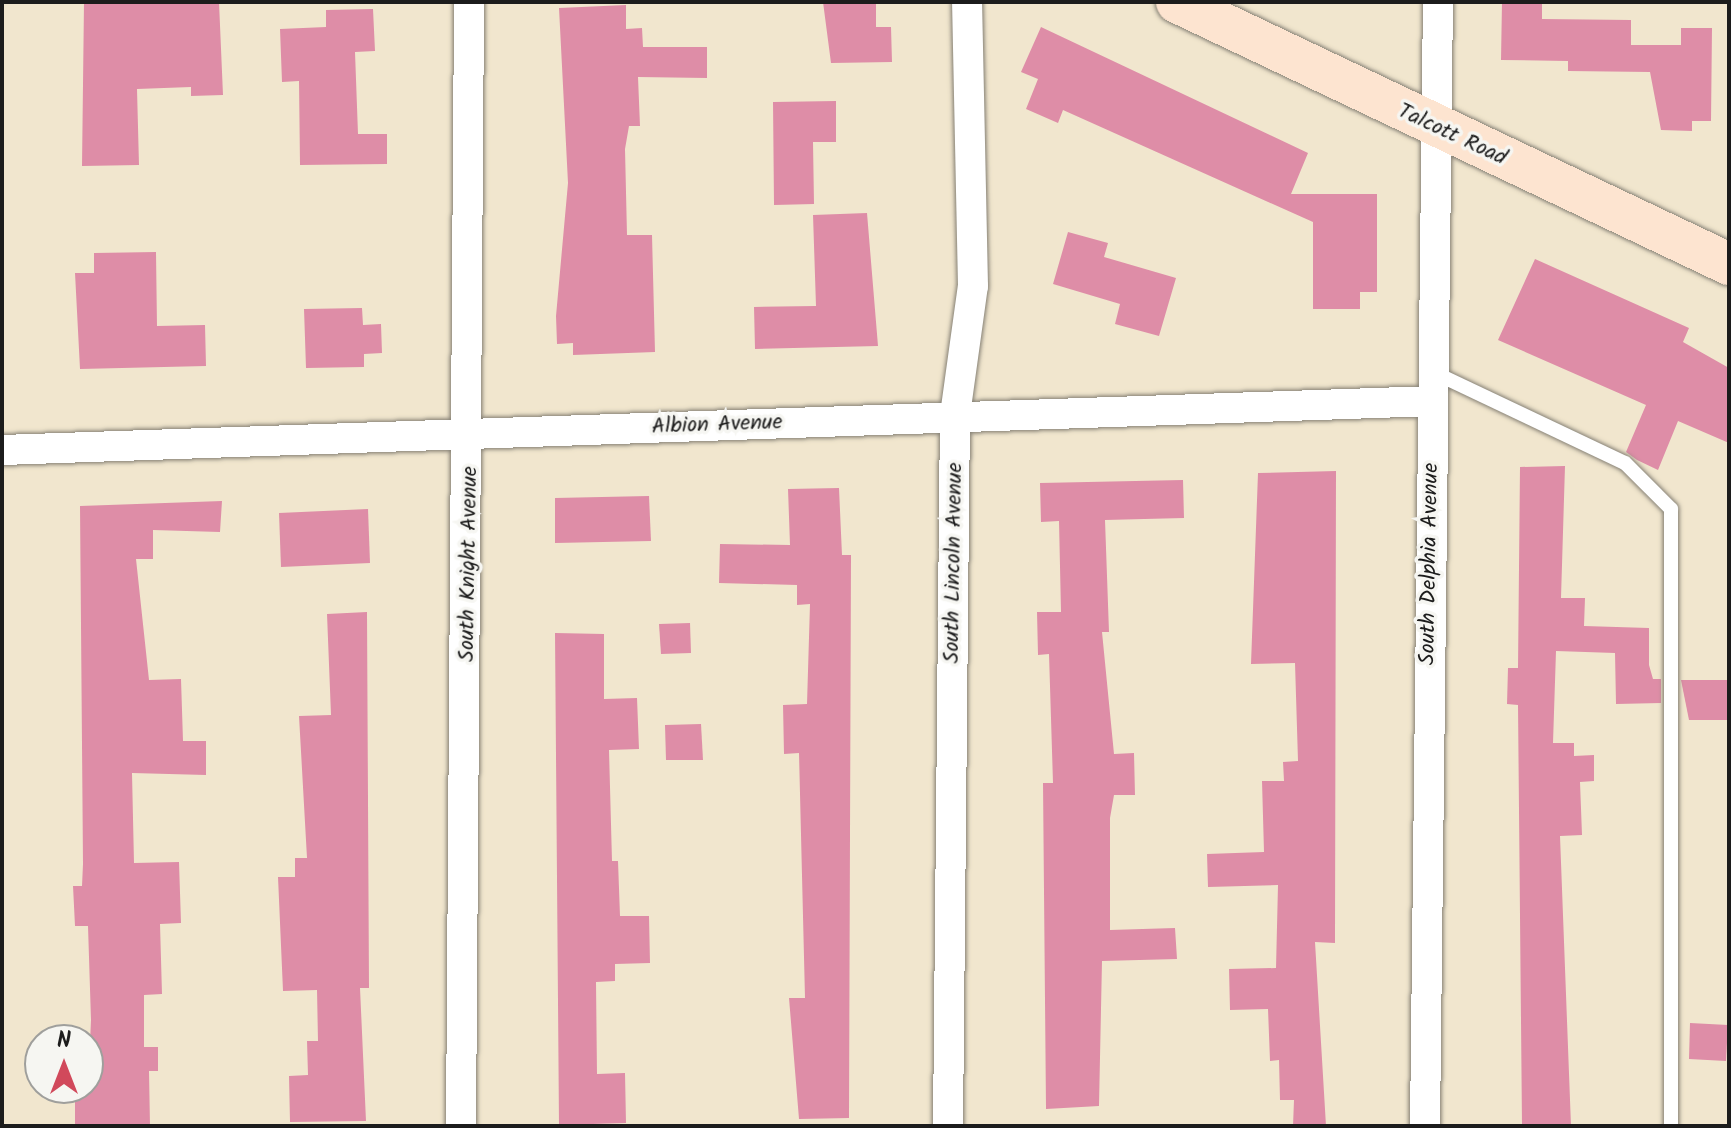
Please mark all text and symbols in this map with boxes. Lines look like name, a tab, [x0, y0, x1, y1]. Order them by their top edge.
street label: Talcott Road	[1393, 98, 1511, 172]
street label: Albion Avenue	[651, 410, 783, 440]
street label: South Lincoln Avenue	[939, 462, 969, 664]
street label: South Delphia Avenue	[1415, 463, 1445, 665]
street label: South Knight Avenue	[454, 466, 484, 662]
north arrow	[24, 1024, 104, 1104]
text: N	[57, 1024, 71, 1059]

